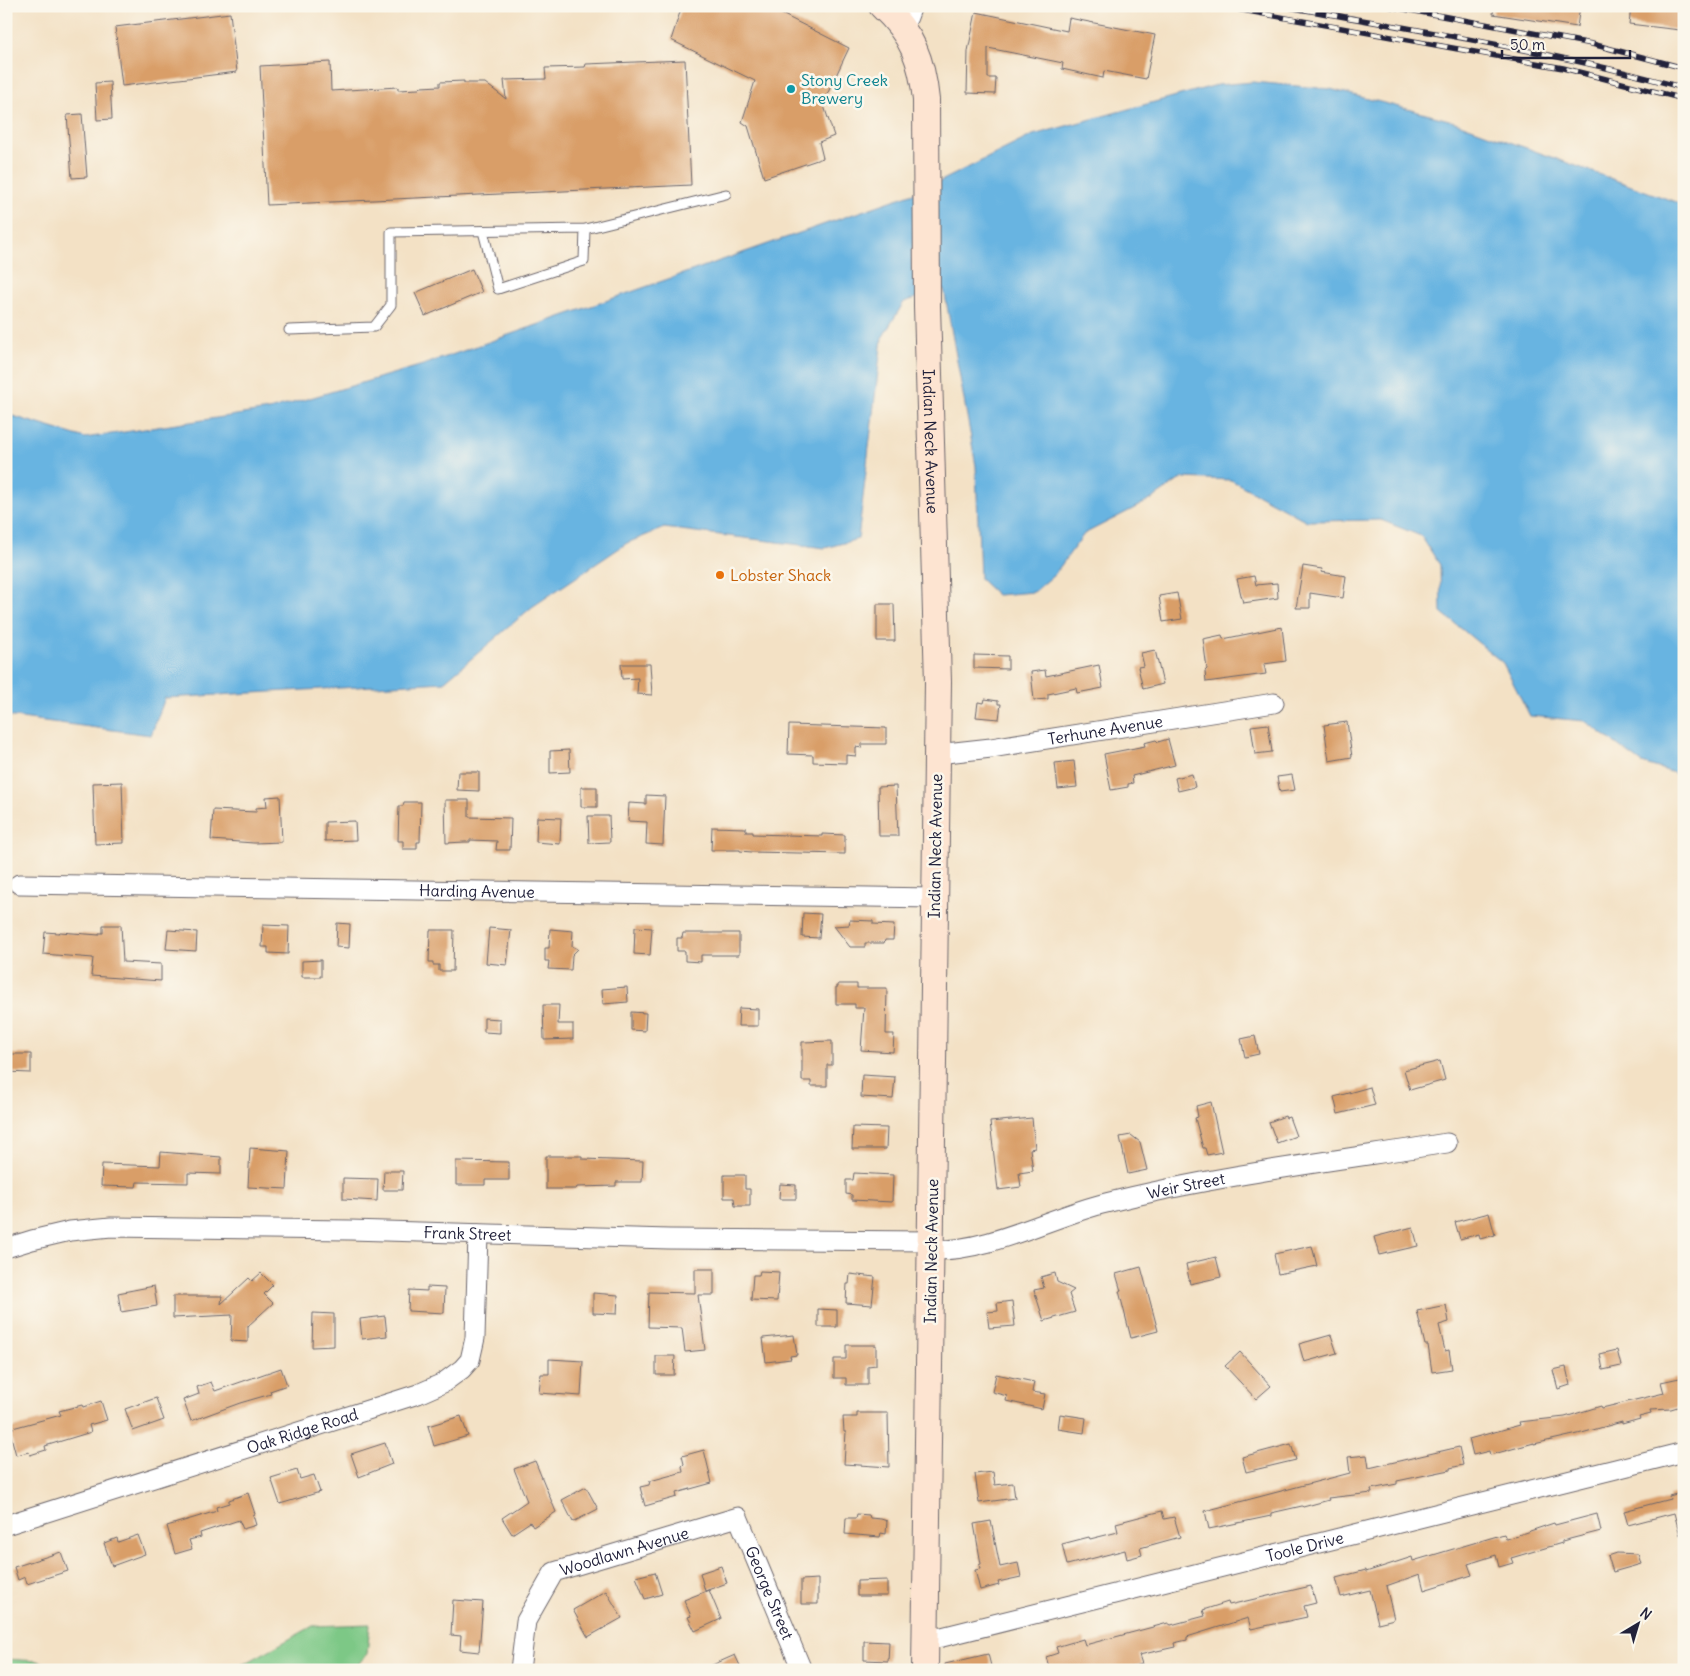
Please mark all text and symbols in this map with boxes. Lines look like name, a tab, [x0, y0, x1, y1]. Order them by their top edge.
scale bar	[1502, 28, 1630, 60]
text: 50 m	[1510, 35, 1545, 54]
place label: Stony Creek Brewery	[801, 70, 888, 108]
marker: Stony Creek Brewery	[785, 83, 797, 95]
street label: Indian Neck Avenue	[919, 369, 943, 514]
place label: Lobster Shack	[730, 565, 831, 585]
marker: Lobster Shack	[714, 569, 726, 581]
street label: Terhune Avenue	[1046, 711, 1164, 749]
street label: Indian Neck Avenue	[924, 774, 946, 918]
street label: Harding Avenue	[419, 880, 535, 902]
street label: Weir Street	[1145, 1168, 1227, 1203]
street label: Indian Neck Avenue	[920, 1179, 942, 1323]
street label: Frank Street	[423, 1222, 512, 1245]
street label: Oak Ridge Road	[244, 1404, 361, 1458]
street label: Woodlawn Avenue	[557, 1522, 691, 1580]
street label: Toole Drive	[1264, 1527, 1346, 1566]
street label: George Street	[741, 1543, 798, 1643]
north arrow	[1612, 1598, 1662, 1648]
text: N	[1637, 1604, 1655, 1624]

